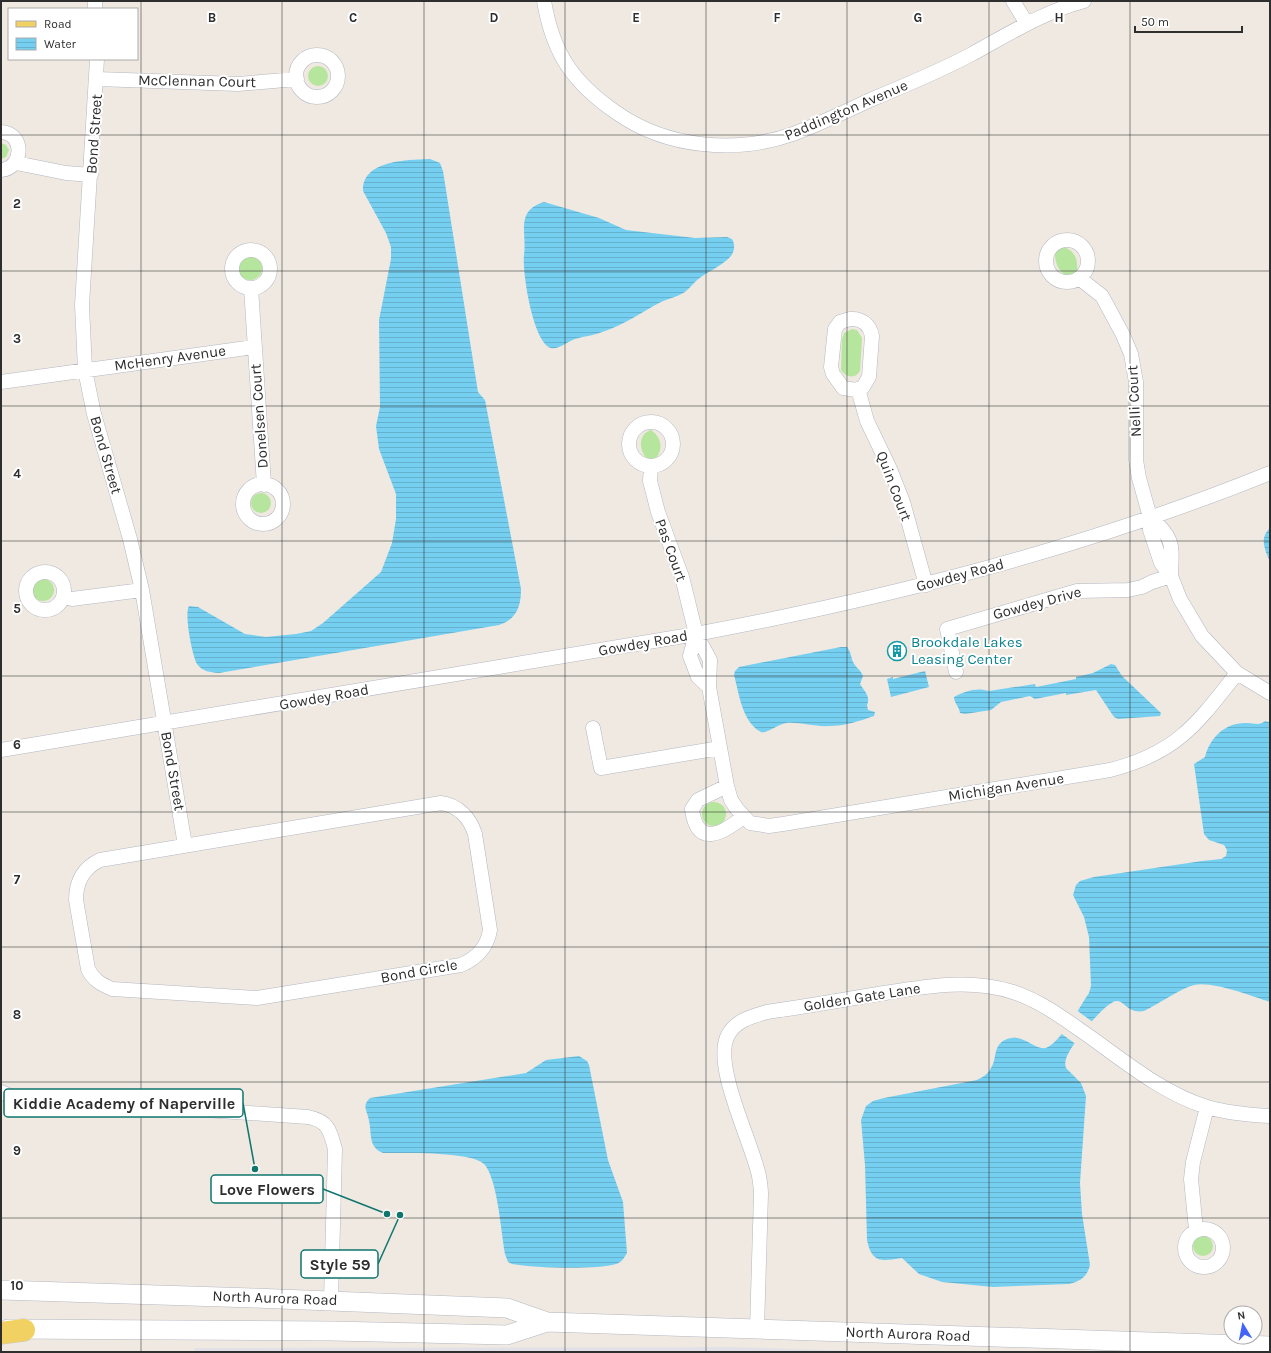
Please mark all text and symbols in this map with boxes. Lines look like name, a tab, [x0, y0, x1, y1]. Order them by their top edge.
legend	[8, 8, 138, 60]
scale bar	[1135, 8, 1242, 34]
text: B	[208, 10, 216, 25]
text: C	[349, 10, 357, 25]
text: D	[490, 10, 499, 25]
text: E	[632, 10, 640, 25]
text: F	[773, 10, 781, 25]
text: G	[914, 10, 922, 25]
text: H	[1054, 10, 1064, 25]
text: 50 m	[1141, 15, 1169, 29]
text: Road	[44, 17, 72, 31]
text: Water	[44, 37, 77, 51]
street label: McClennan Court	[138, 71, 257, 91]
street label: Paddington Avenue	[782, 76, 910, 144]
street label: Bond Street	[82, 93, 106, 175]
text: 2	[13, 196, 21, 211]
text: 3	[13, 331, 21, 346]
street label: McHenry Avenue	[113, 341, 227, 375]
street label: Donelsen Court	[246, 363, 272, 469]
street label: Nelli Court	[1123, 364, 1145, 437]
street label: Bond Street	[86, 414, 126, 496]
street label: Quin Court	[872, 448, 916, 524]
text: 4	[13, 466, 21, 481]
street label: Pas Court	[651, 516, 691, 584]
street label: Gowdey Road	[914, 555, 1006, 595]
street label: Gowdey Drive	[991, 583, 1083, 623]
text: 5	[13, 601, 21, 616]
street label: Gowdey Road	[597, 626, 689, 660]
place label: Brookdale Lakes Leasing Center	[911, 633, 1023, 668]
building icon: Brookdale Lakes Leasing Center	[886, 640, 908, 662]
street label: Gowdey Road	[278, 680, 370, 714]
street label: Bond Street	[157, 730, 189, 812]
text: 6	[13, 737, 21, 752]
street label: Michigan Avenue	[947, 769, 1065, 805]
text: 7	[14, 872, 21, 887]
street label: Bond Circle	[379, 955, 459, 987]
street label: Golden Gate Lane	[802, 979, 922, 1015]
text: 8	[13, 1007, 21, 1022]
callout: Kiddie Academy of Naperville	[4, 1089, 243, 1117]
text: Kiddie Academy of Naperville	[13, 1094, 235, 1113]
text: 9	[13, 1143, 21, 1158]
callout: Love Flowers	[211, 1175, 323, 1203]
text: Love Flowers	[219, 1180, 315, 1199]
callout: Style 59	[301, 1250, 378, 1278]
text: Style 59	[309, 1255, 371, 1274]
text: 10	[11, 1278, 23, 1293]
street label: North Aurora Road	[212, 1287, 338, 1309]
north arrow	[1223, 1305, 1263, 1345]
text: N	[1236, 1309, 1246, 1323]
street label: North Aurora Road	[845, 1323, 971, 1345]

